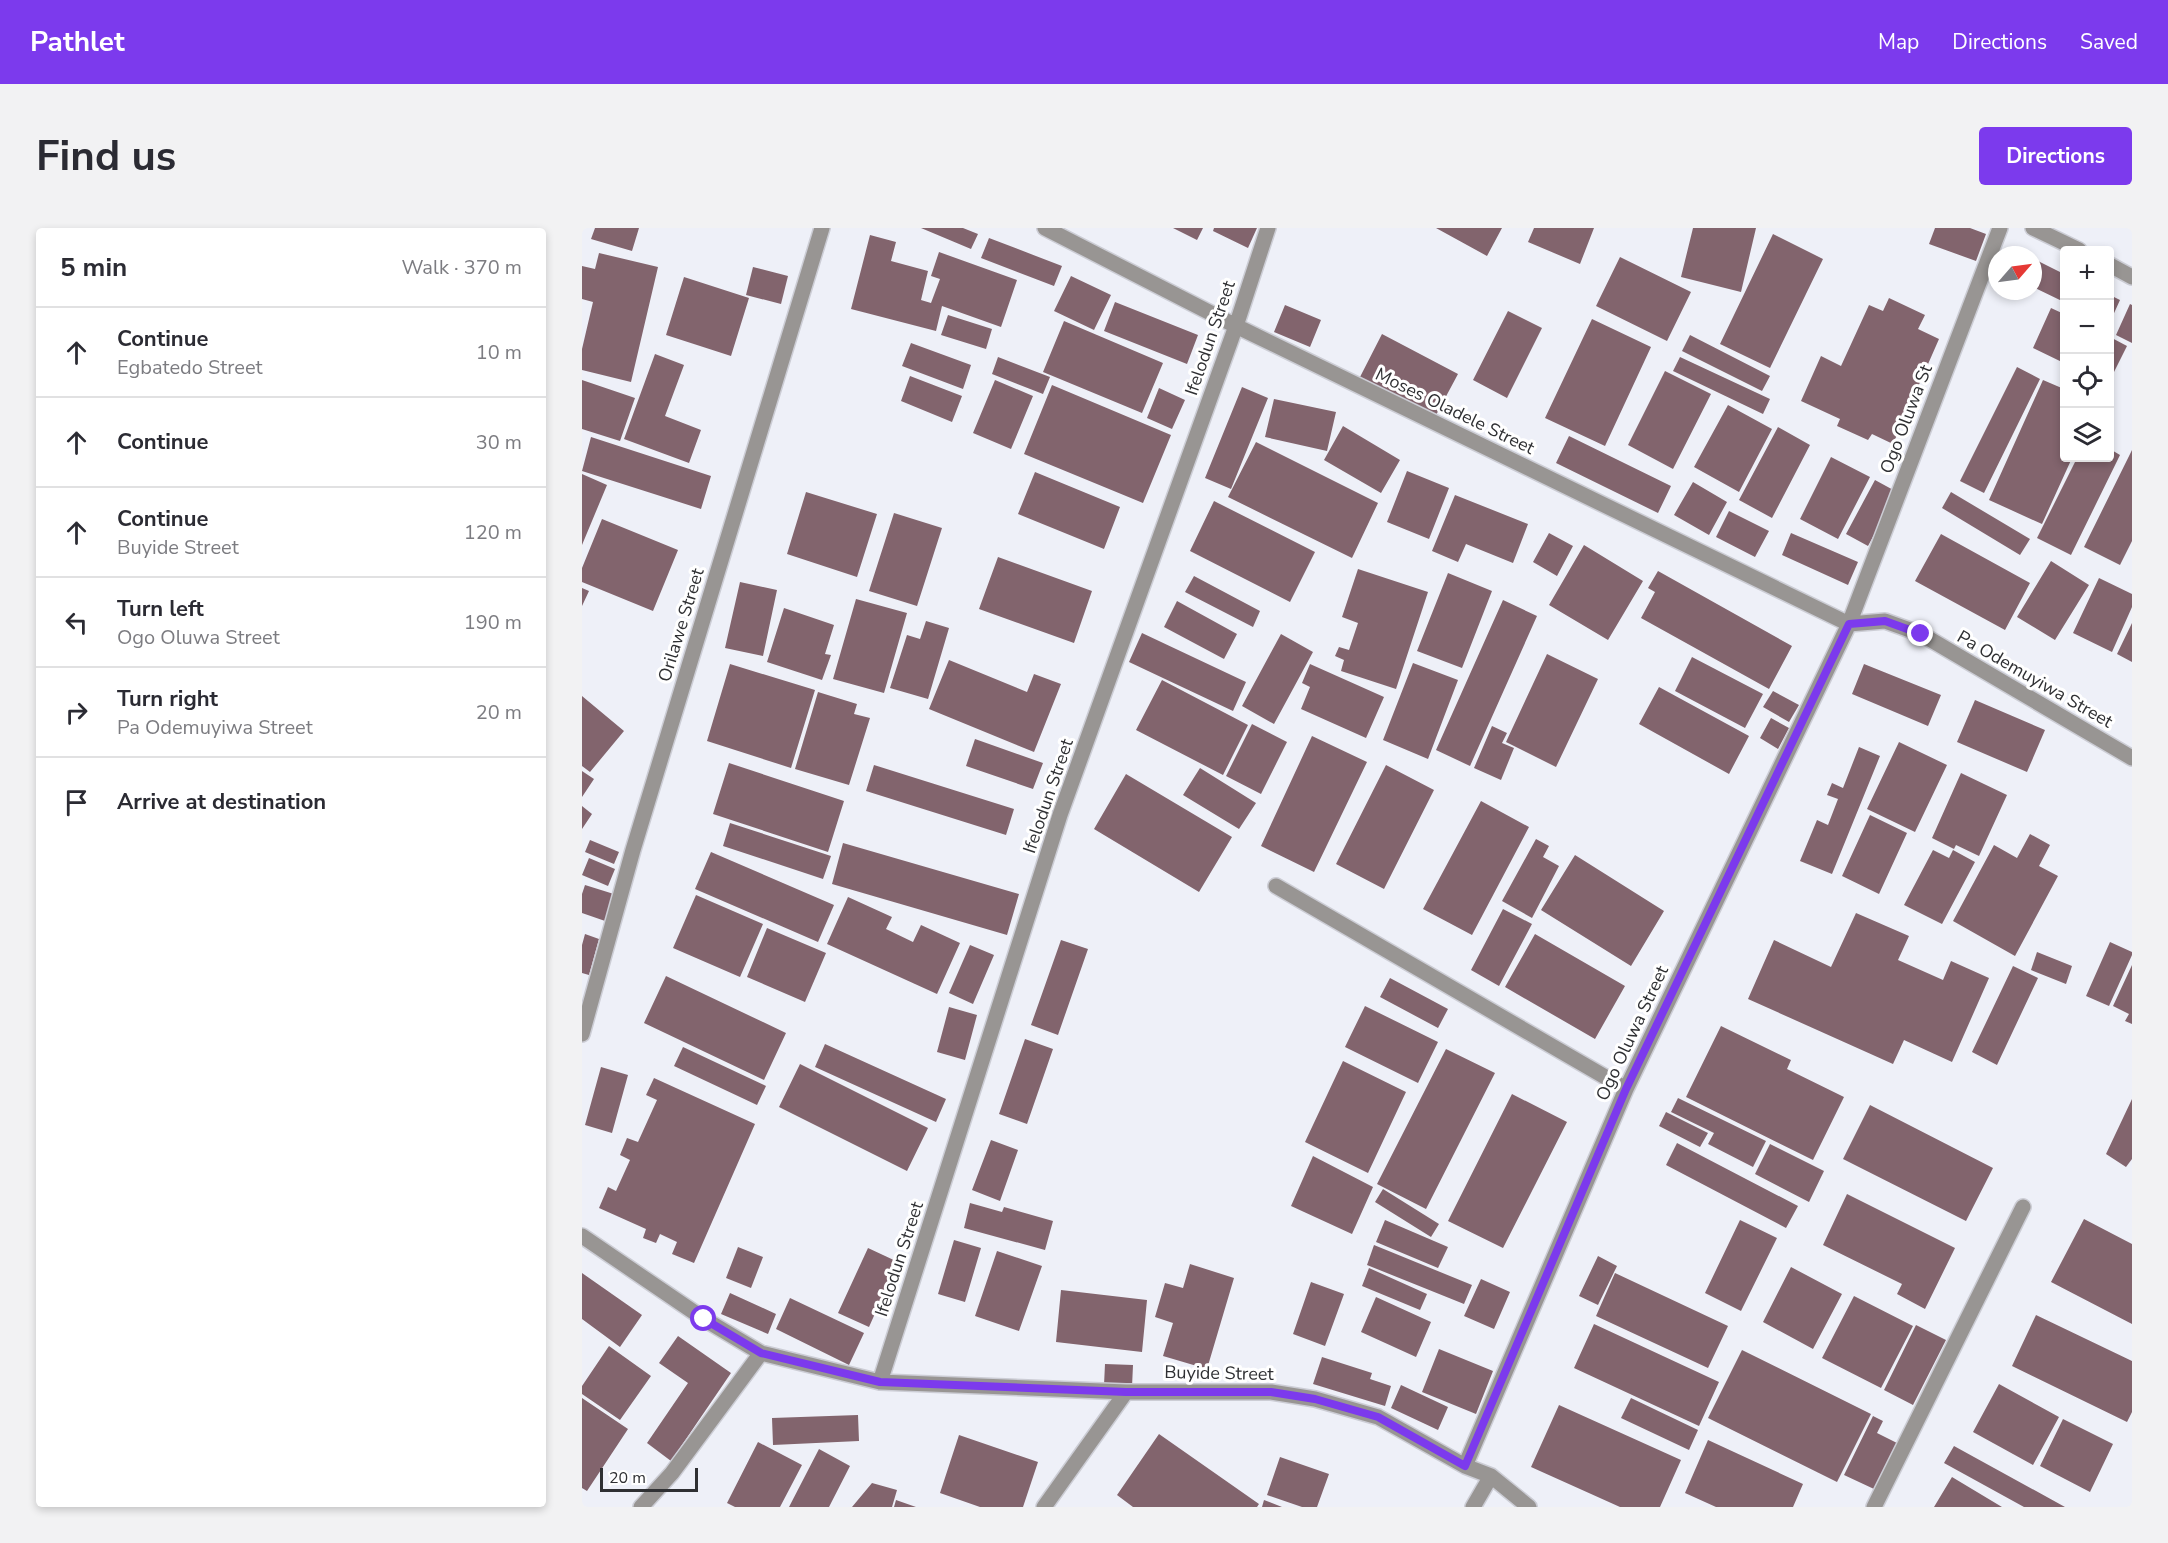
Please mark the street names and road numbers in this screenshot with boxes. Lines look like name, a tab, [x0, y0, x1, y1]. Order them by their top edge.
street label: Ifelodun Street	[1179, 277, 1241, 399]
street label: Ogo Oluwa St	[1874, 361, 1938, 477]
street label: Moses Oladele Street	[1371, 362, 1539, 460]
street label: Orilawe Street	[652, 565, 710, 685]
street label: Pa Odemuyiwa Street	[1953, 625, 2118, 734]
street label: Ifelodun Street	[1017, 735, 1079, 857]
street label: Ogo Oluwa Street	[1590, 961, 1674, 1104]
street label: Ifelodun Street	[869, 1198, 929, 1320]
street label: Buyide Street	[1164, 1360, 1275, 1386]

